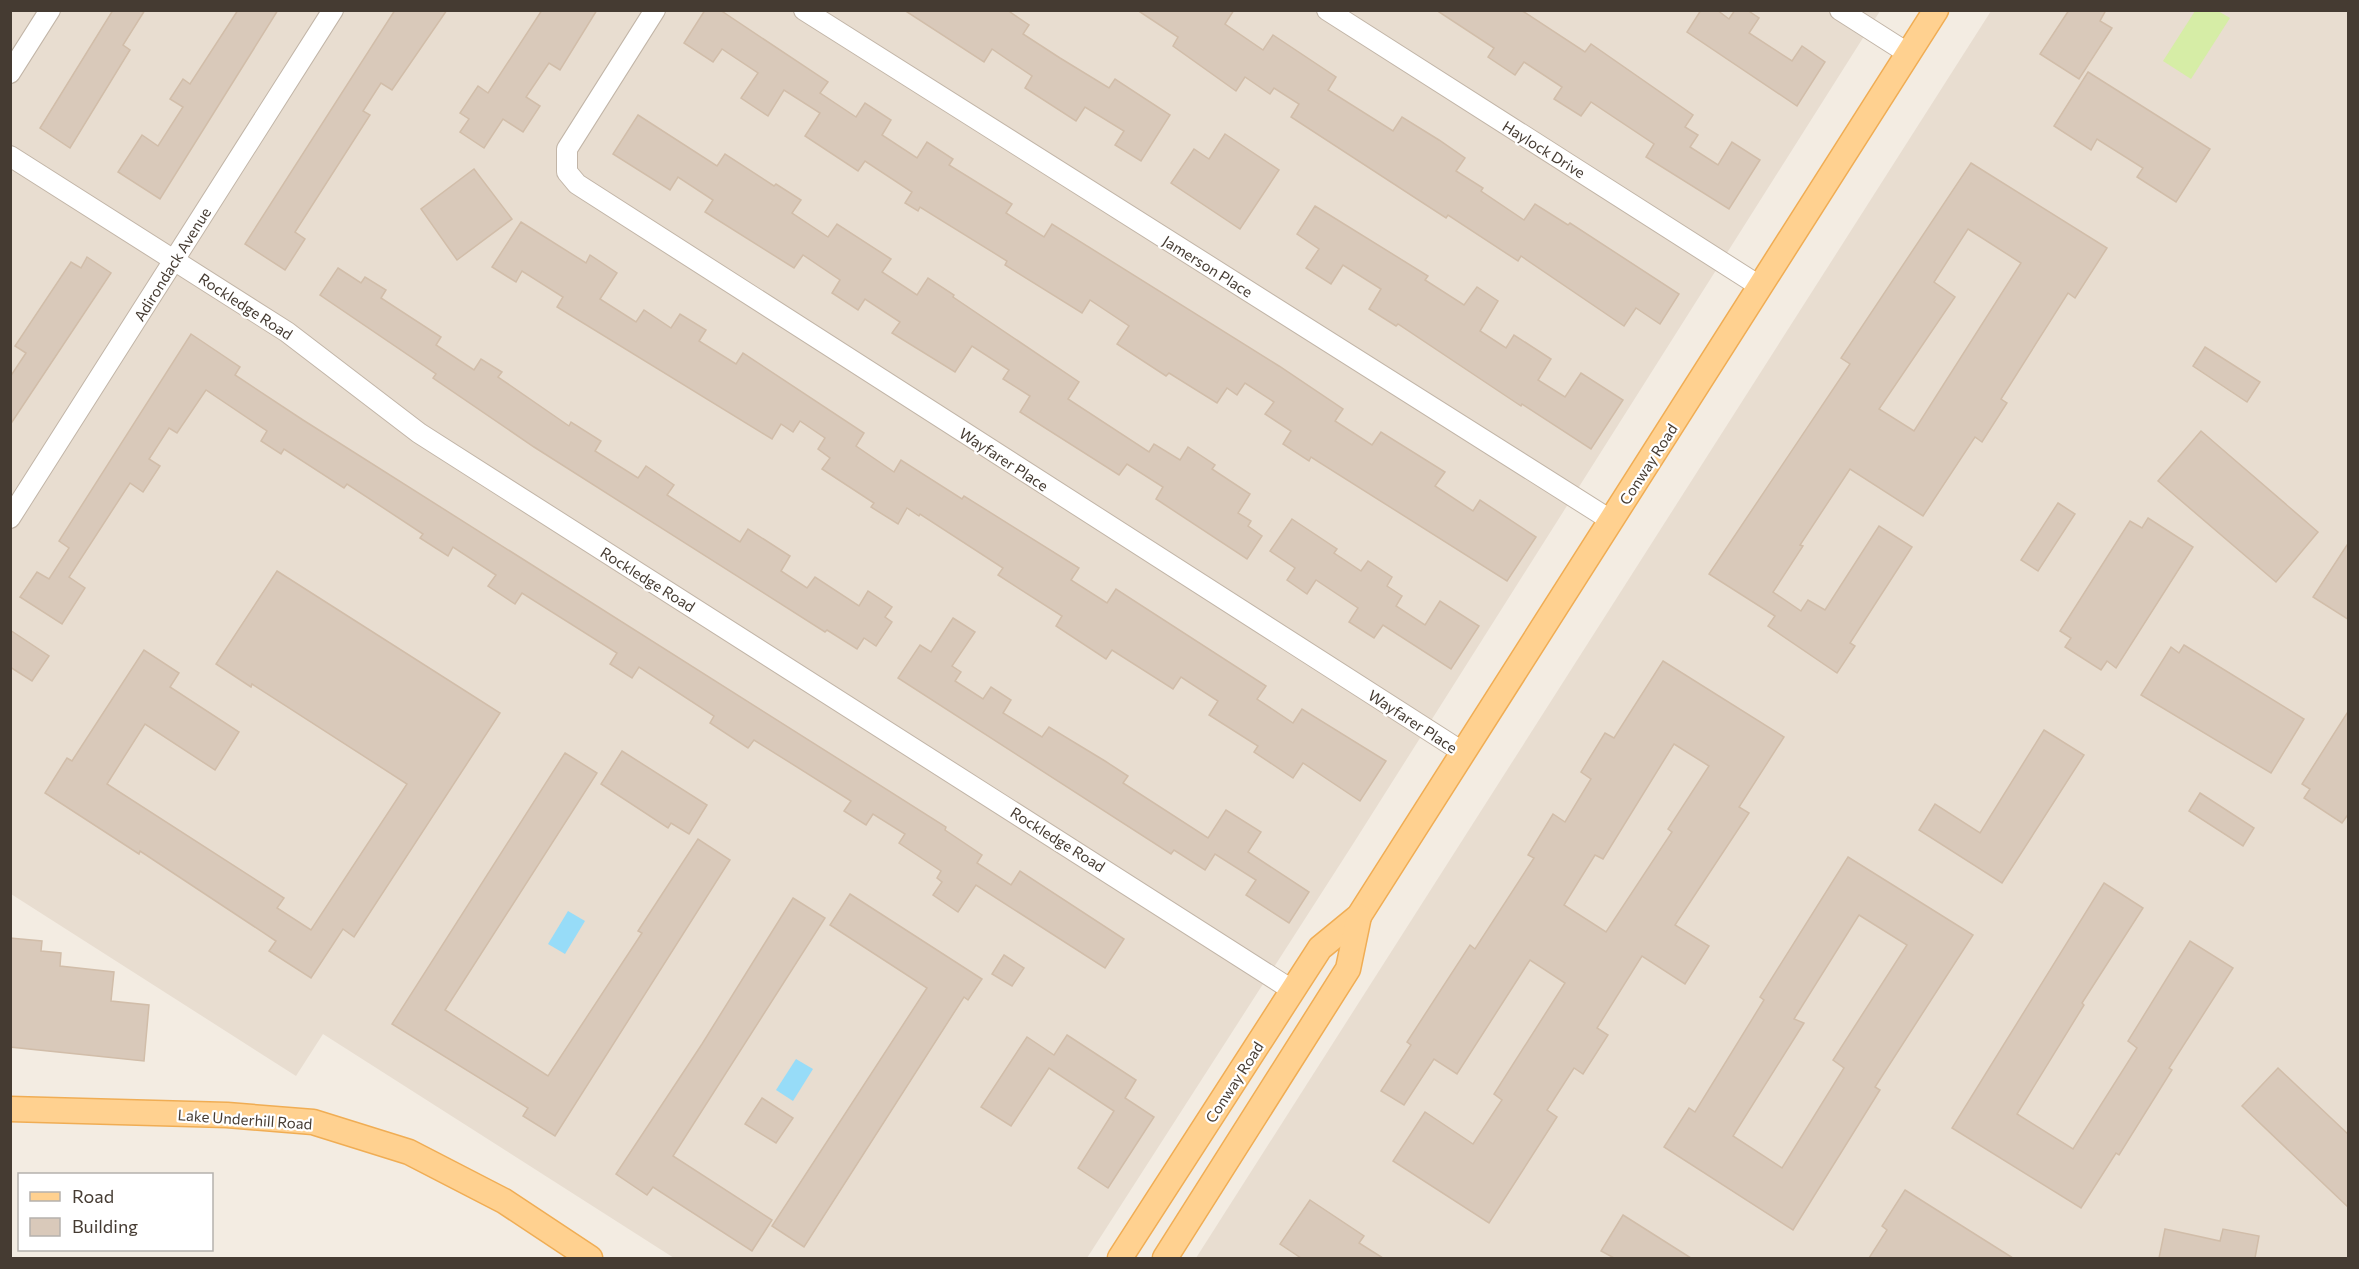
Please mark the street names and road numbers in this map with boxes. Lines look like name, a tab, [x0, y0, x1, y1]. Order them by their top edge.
street label: Haylock Drive	[1499, 116, 1589, 182]
street label: Adirondack Avenue	[130, 204, 214, 324]
street label: Jamerson Place	[1160, 231, 1256, 301]
street label: Rockledge Road	[196, 269, 296, 343]
street label: Conway Road	[1615, 420, 1681, 508]
street label: Wayfarer Place	[956, 424, 1052, 494]
street label: Rockledge Road	[597, 543, 699, 615]
street label: Wayfarer Place	[1365, 686, 1461, 756]
street label: Rockledge Road	[1007, 803, 1109, 875]
street label: Conway Road	[1201, 1038, 1267, 1126]
street label: Lake Underhill Road	[177, 1105, 313, 1133]

